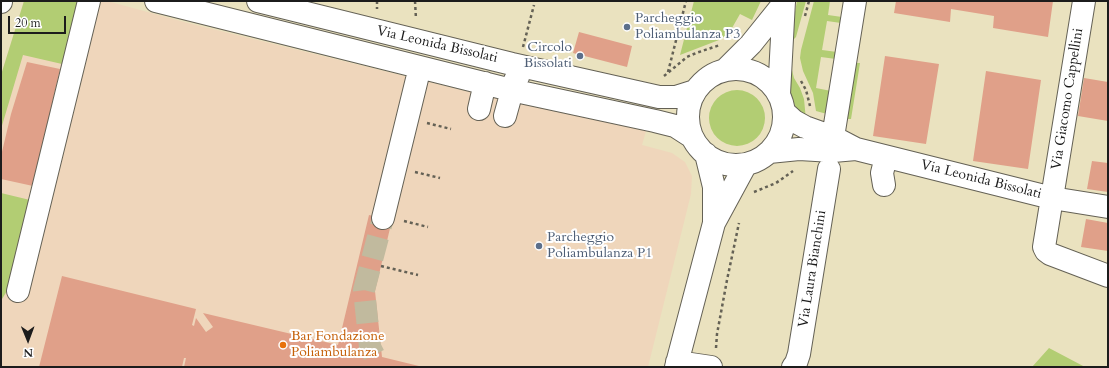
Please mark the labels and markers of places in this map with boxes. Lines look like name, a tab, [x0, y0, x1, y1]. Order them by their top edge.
place label: Parcheggio Poliambulanza P3	[635, 11, 741, 44]
marker: Parcheggio Poliambulanza P3	[622, 22, 632, 32]
place label: Circolo Bissolati	[524, 40, 572, 72]
marker: Circolo Bissolati	[575, 51, 585, 61]
place label: Parcheggio Poliambulanza P1	[547, 230, 653, 262]
marker: Parcheggio Poliambulanza P1	[534, 241, 544, 251]
place label: Bar Fondazione Poliambulanza	[291, 329, 385, 362]
marker: Bar Fondazione Poliambulanza	[278, 340, 288, 350]

